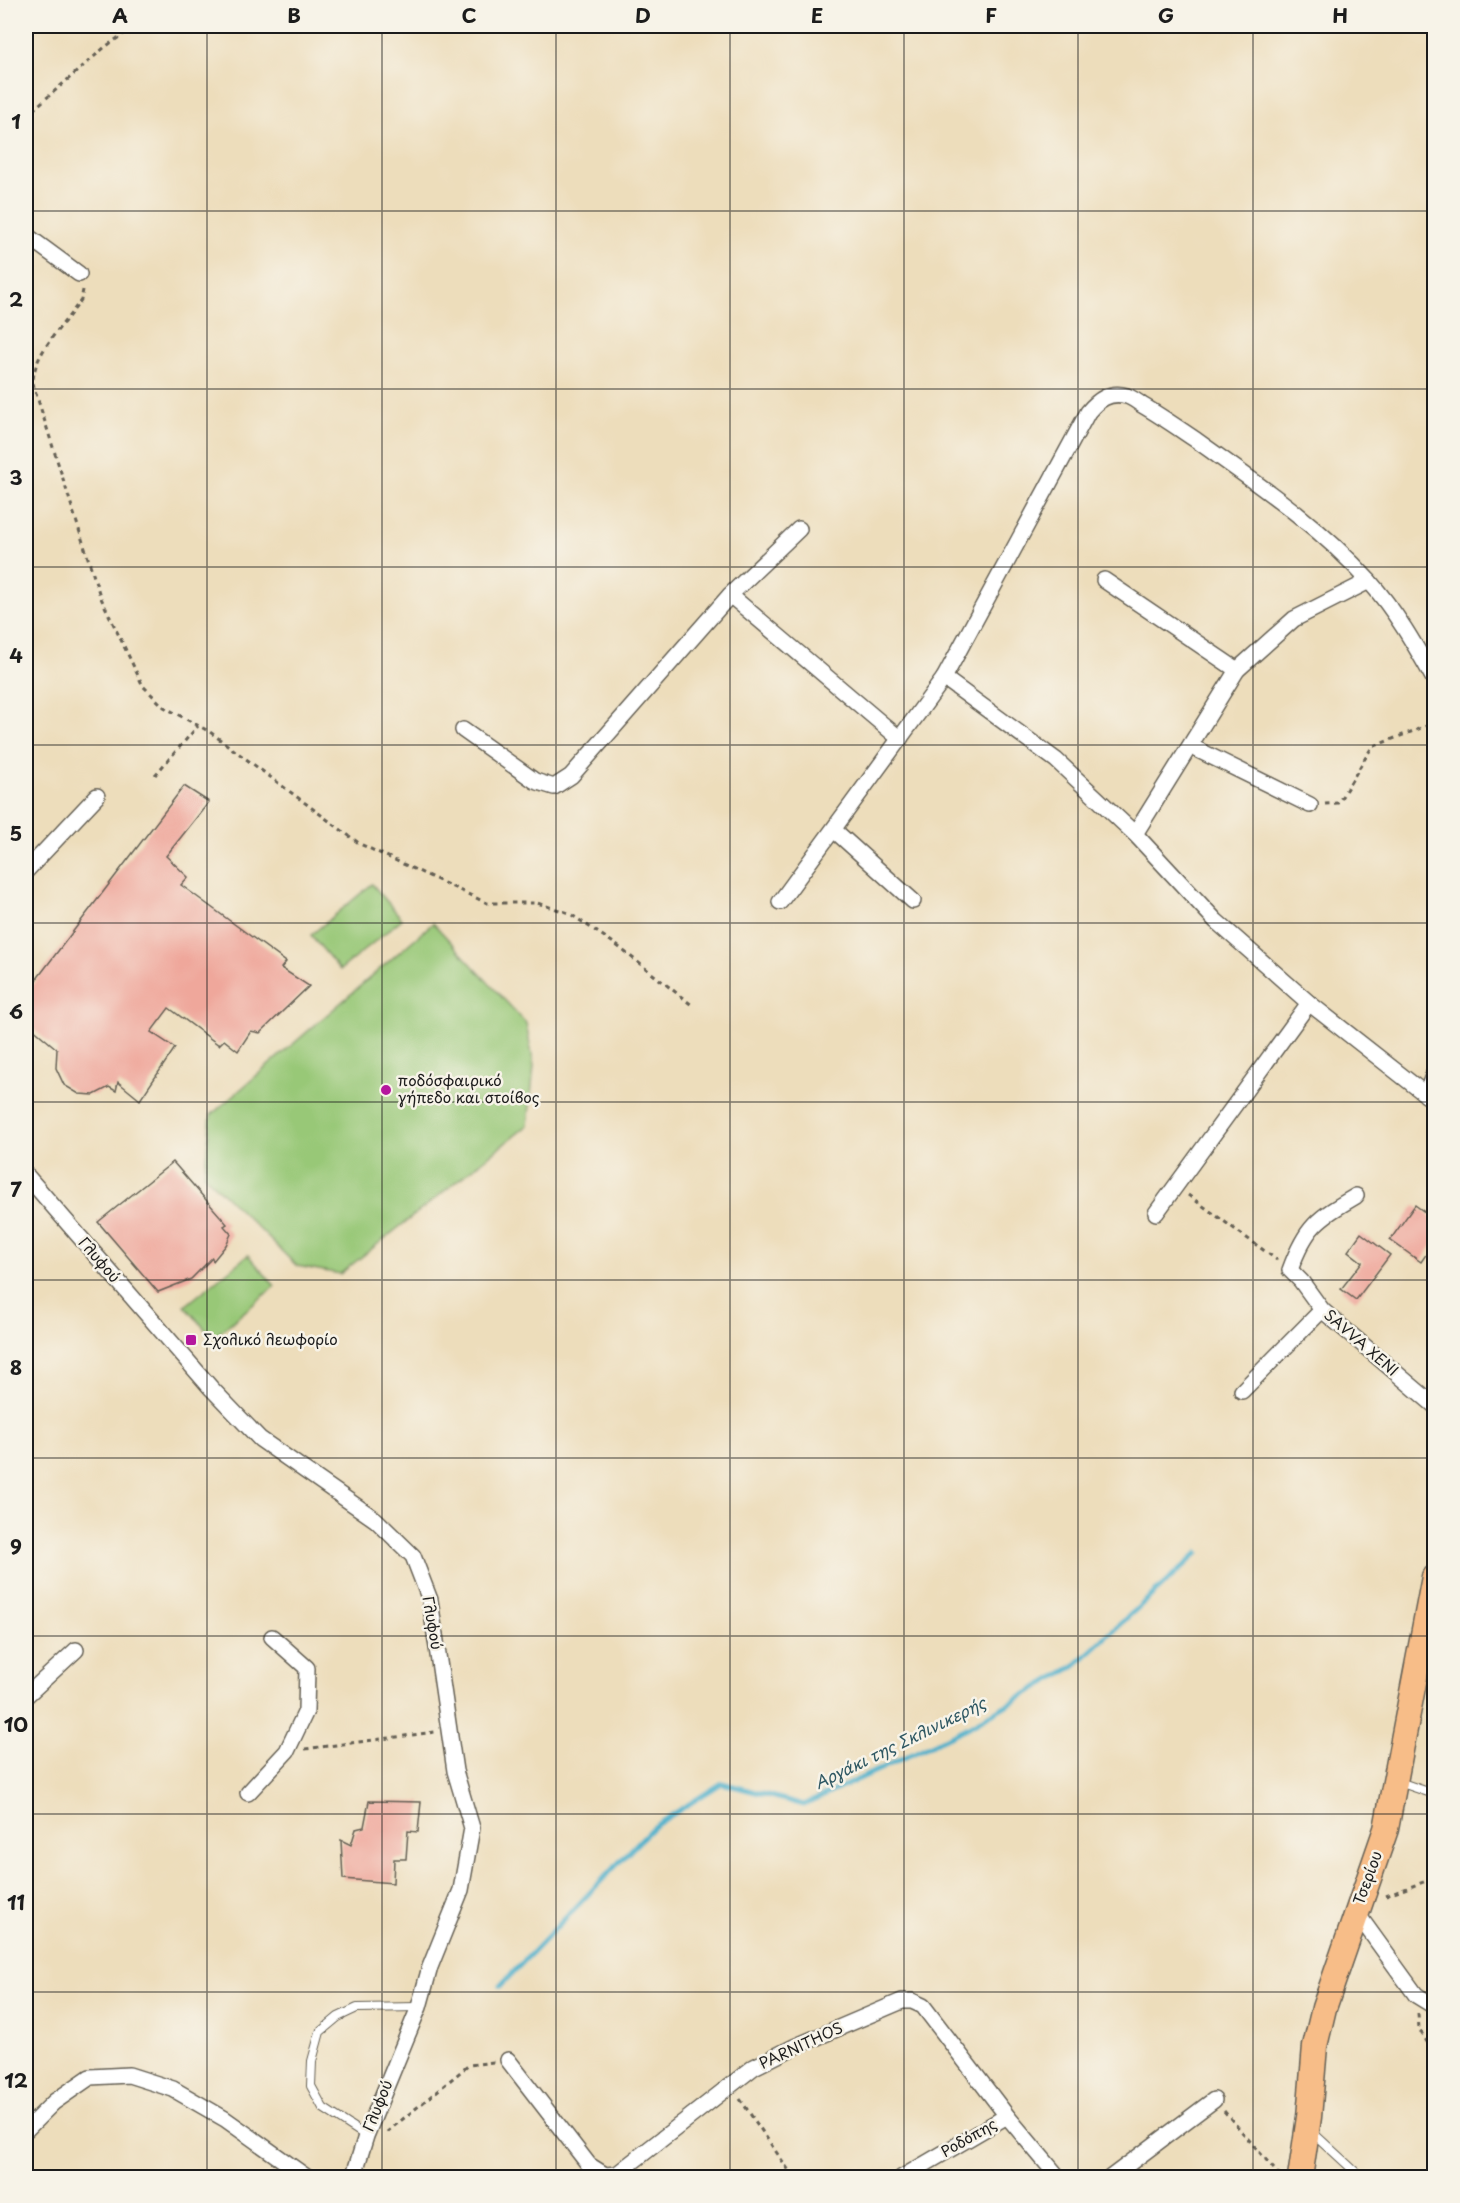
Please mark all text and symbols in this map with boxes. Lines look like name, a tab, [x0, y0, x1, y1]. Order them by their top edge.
text: A	[112, 0, 128, 30]
text: B	[287, 0, 301, 30]
text: C	[461, 0, 477, 30]
text: D	[635, 0, 651, 30]
text: E	[811, 0, 823, 30]
text: F	[985, 0, 997, 30]
text: G	[1158, 0, 1174, 30]
text: H	[1332, 0, 1348, 30]
text: 1	[11, 106, 21, 136]
text: 2	[9, 284, 23, 314]
text: 3	[9, 462, 23, 492]
text: 4	[9, 640, 23, 670]
text: 5	[10, 818, 22, 848]
text: 6	[9, 996, 23, 1026]
place label: ποδόσφαιρικό γήπεδο και στοίβος	[398, 1068, 540, 1108]
marker: ποδόσφαιρικό γήπεδο και στοίβος	[379, 1083, 393, 1097]
text: 7	[10, 1174, 22, 1204]
street label: Γλυφού	[74, 1231, 126, 1287]
street label: SAVVA XENI	[1320, 1303, 1404, 1381]
place label: Σχολικό λεωφορίο	[203, 1327, 338, 1350]
marker: Σχολικό λεωφορίο	[184, 1333, 198, 1347]
text: 8	[10, 1352, 22, 1382]
text: 9	[10, 1531, 22, 1561]
street label: Γλυφού	[417, 1594, 449, 1651]
water label: Αργάκι της Σκλινικερής	[810, 1689, 991, 1794]
text: 10	[4, 1709, 28, 1739]
street label: Τσερίου	[1346, 1847, 1387, 1908]
text: 11	[7, 1887, 25, 1917]
street label: PARNITHOS	[755, 2015, 846, 2074]
text: 12	[4, 2065, 28, 2095]
street label: Γλυφού	[356, 2076, 397, 2135]
street label: Ροδόπης	[936, 2111, 1001, 2162]

